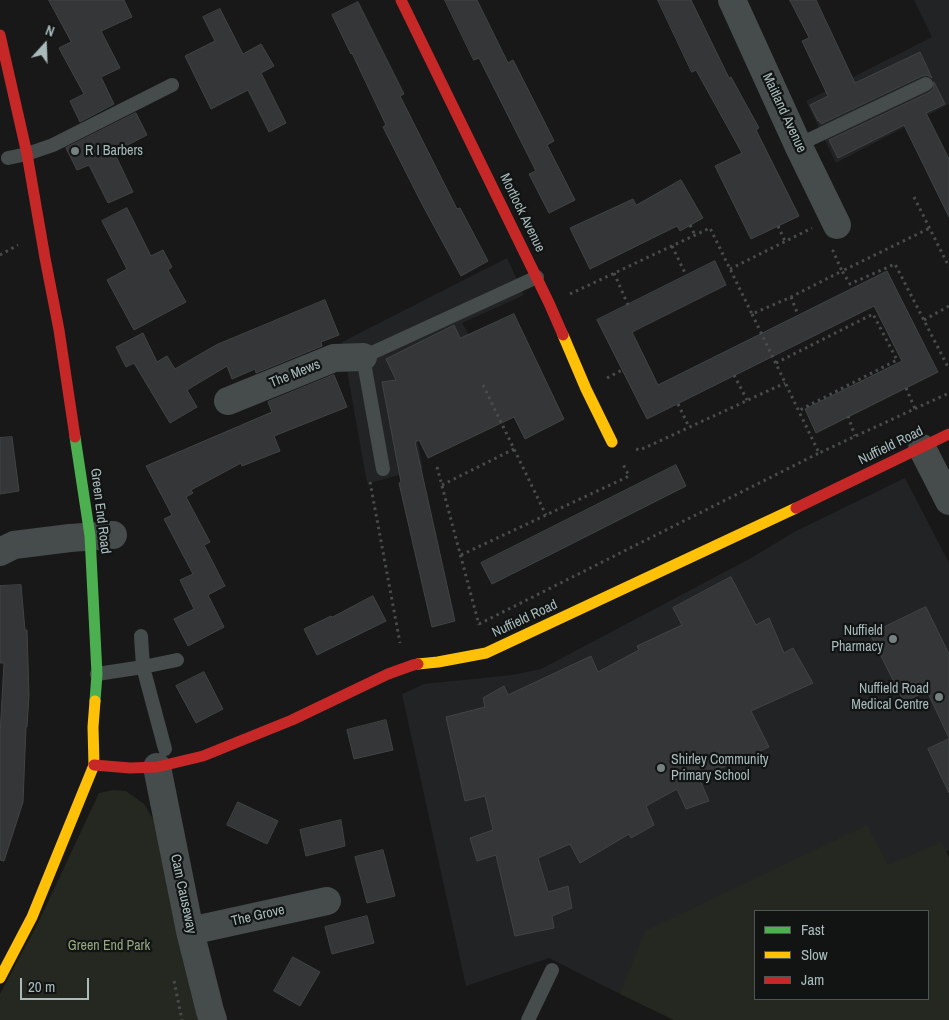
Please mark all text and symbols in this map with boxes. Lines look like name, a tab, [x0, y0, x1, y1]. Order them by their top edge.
north arrow	[20, 20, 70, 70]
text: N	[43, 21, 57, 41]
street label: Maitland Avenue	[758, 70, 810, 156]
place label: R I Barbers	[85, 143, 143, 159]
marker: R I Barbers	[69, 145, 81, 157]
street label: Mortlock Avenue	[496, 171, 548, 255]
street label: The Mews	[267, 356, 323, 392]
street label: Nuffield Road	[856, 423, 926, 469]
street label: Green End Road	[86, 467, 114, 555]
street label: Nuffield Road	[490, 597, 560, 641]
place label: Nuffield Pharmacy	[831, 623, 883, 656]
marker: Nuffield Pharmacy	[887, 633, 899, 645]
place label: Nuffield Road Medical Centre	[851, 681, 929, 714]
marker: Nuffield Road Medical Centre	[933, 691, 945, 703]
place label: Shirley Community Primary School	[671, 752, 769, 784]
marker: Shirley Community Primary School	[655, 762, 667, 774]
street label: Cam Causeway	[166, 853, 200, 935]
street label: The Grove	[230, 902, 286, 930]
legend	[754, 910, 929, 1000]
text: Fast	[801, 919, 824, 940]
park label: Green End Park	[68, 938, 150, 954]
text: Slow	[801, 944, 828, 965]
scale bar	[22, 968, 91, 1000]
text: Jam	[801, 969, 824, 990]
text: 20 m	[28, 976, 55, 997]

